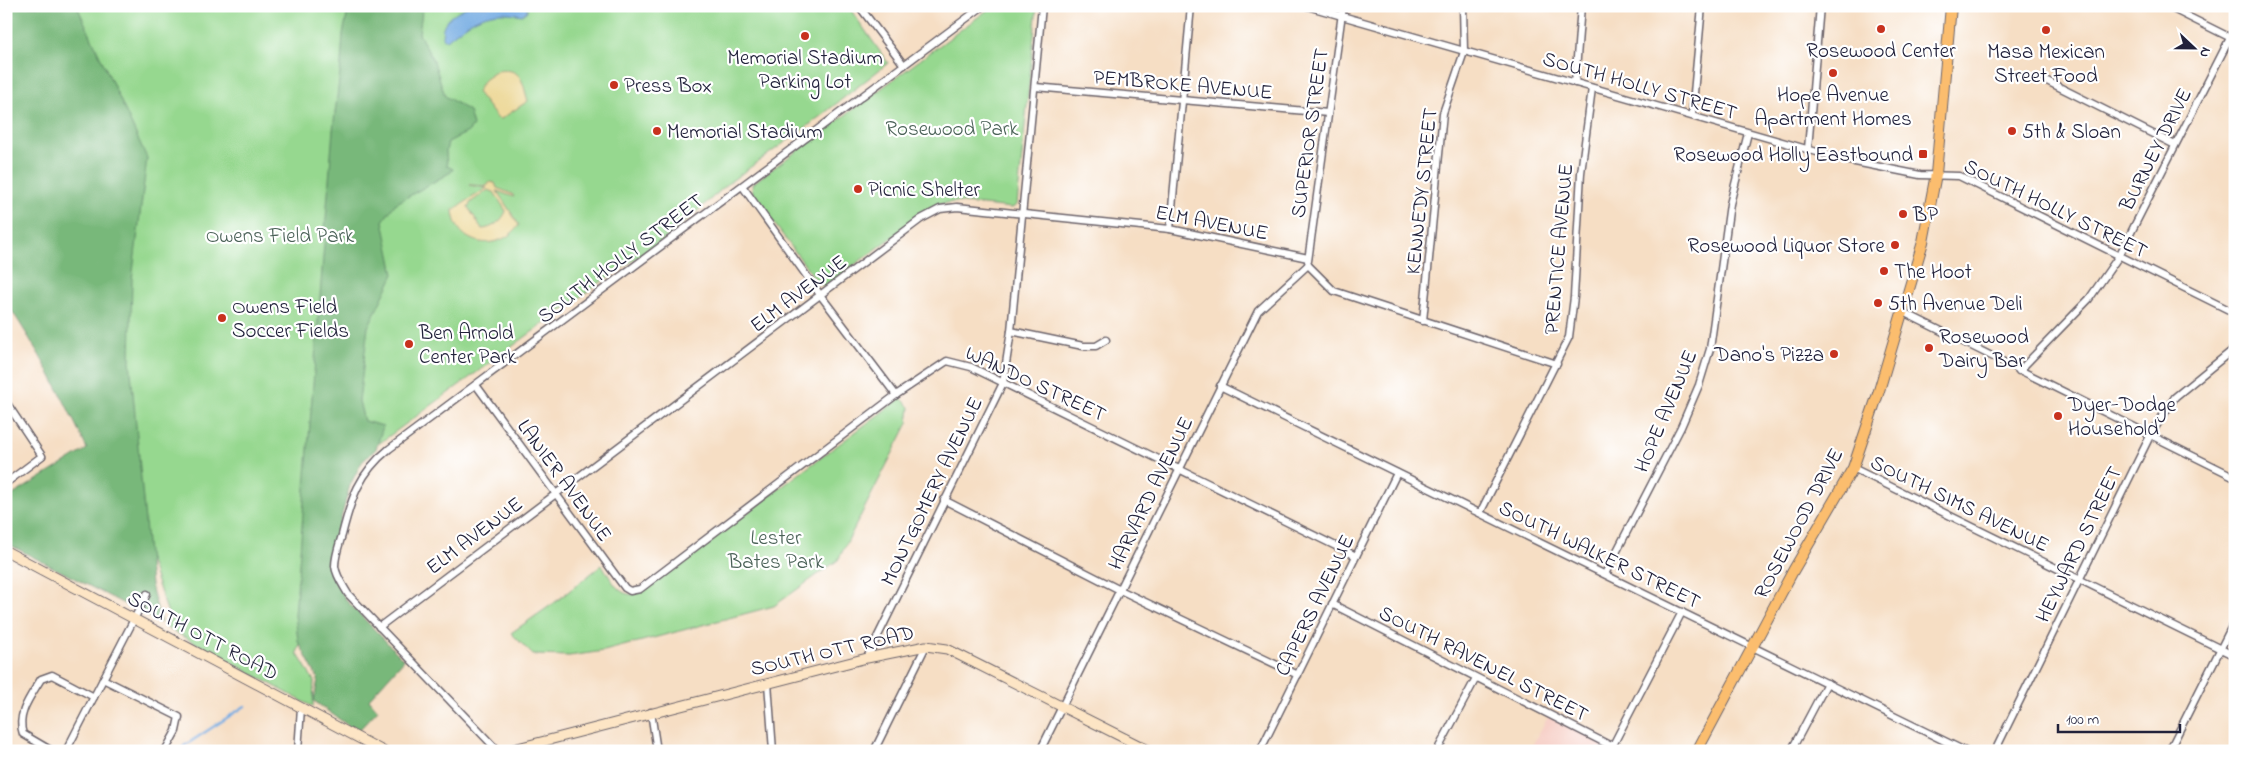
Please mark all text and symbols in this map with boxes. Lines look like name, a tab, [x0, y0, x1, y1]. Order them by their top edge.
north arrow	[2168, 22, 2218, 72]
marker: Rosewood Center	[1875, 23, 1887, 35]
marker: Masa Mexican Street Food	[2040, 24, 2052, 36]
marker: Memorial Stadium Parking Lot	[799, 30, 811, 42]
place label: Rosewood Center	[1806, 37, 1956, 67]
place label: Masa Mexican Street Food	[1987, 38, 2105, 92]
place label: Memorial Stadium Parking Lot	[727, 44, 883, 100]
text: N	[2193, 44, 2216, 61]
street label: SOUTH HOLLY STREET	[1539, 45, 1740, 129]
street label: SUPERIOR STREET	[1284, 47, 1338, 220]
street label: PEMBROKE AVENUE	[1092, 63, 1274, 109]
marker: Hope Avenue Apartment Homes	[1827, 67, 1839, 79]
place label: Press Box	[624, 72, 712, 102]
marker: Press Box	[608, 79, 620, 91]
place label: Hope Avenue Apartment Homes	[1754, 81, 1912, 135]
street label: BURNEY DRIVE	[2113, 83, 2201, 217]
street label: KENNEDY STREET	[1399, 106, 1447, 276]
park label: Rosewood Park	[885, 115, 1019, 145]
place label: Memorial Stadium	[667, 118, 822, 148]
place label: 5th & Sloan	[2022, 118, 2121, 148]
marker: Memorial Stadium	[651, 125, 663, 137]
marker: 5th & Sloan	[2006, 125, 2018, 137]
place label: Rosewood Holly Eastbound	[1674, 141, 1913, 173]
marker: Rosewood Holly Eastbound	[1917, 148, 1929, 160]
street label: SOUTH HOLLY STREET	[1958, 152, 2152, 267]
street label: PRENTICE AVENUE	[1538, 162, 1582, 336]
place label: Picnic Shelter	[868, 176, 981, 206]
marker: Picnic Shelter	[852, 183, 864, 195]
street label: SOUTH HOLLY STREET	[532, 187, 711, 332]
street label: ELM AVENUE	[1153, 198, 1271, 250]
place label: BP	[1912, 201, 1938, 231]
marker: BP	[1897, 208, 1909, 220]
park label: Owens Field Park	[206, 222, 355, 252]
place label: Rosewood Liquor Store	[1688, 232, 1886, 262]
marker: Rosewood Liquor Store	[1889, 239, 1901, 251]
street label: ELM AVENUE	[745, 248, 854, 341]
place label: The Hoot	[1894, 258, 1972, 288]
marker: The Hoot	[1878, 265, 1890, 277]
place label: 5th Avenue Deli	[1888, 290, 2022, 320]
place label: Owens Field Soccer Fields	[232, 293, 349, 347]
marker: 5th Avenue Deli	[1872, 297, 1884, 309]
marker: Owens Field Soccer Fields	[216, 312, 228, 324]
place label: Ben Arnold Center Park	[418, 319, 517, 373]
place label: Rosewood Dairy Bar	[1938, 323, 2029, 379]
marker: Ben Arnold Center Park	[403, 338, 415, 350]
street label: WANDO STREET	[960, 339, 1111, 431]
place label: Dano's Pizza	[1713, 341, 1824, 371]
marker: Rosewood Dairy Bar	[1923, 342, 1935, 354]
street label: HOPE AVENUE	[1628, 346, 1706, 478]
marker: Dano's Pizza	[1828, 348, 1840, 360]
place label: Dyer-Dodge Household	[2067, 391, 2176, 445]
street label: MONTGOMERY AVENUE	[874, 392, 992, 591]
marker: Dyer-Dodge Household	[2052, 410, 2064, 422]
street label: HARVARD AVENUE	[1102, 412, 1202, 576]
street label: LANIER AVENUE	[509, 414, 618, 549]
street label: ROSEWOOD DRIVE	[1747, 443, 1852, 605]
street label: SOUTH SIMS AVENUE	[1865, 448, 2054, 561]
street label: HEYWARD STREET	[2029, 462, 2131, 628]
street label: ELM AVENUE	[421, 490, 530, 583]
street label: SOUTH WALKER STREET	[1493, 494, 1705, 618]
park label: Lester Bates Park	[727, 524, 825, 578]
street label: CAPERS AVENUE	[1269, 530, 1363, 682]
street label: SOUTH OTT ROAD	[121, 584, 283, 689]
street label: SOUTH RAVENEL STREET	[1373, 599, 1593, 731]
street label: SOUTH OTT ROAD	[748, 619, 917, 685]
scale bar	[2058, 702, 2181, 734]
text: 100 m	[2066, 709, 2099, 731]

